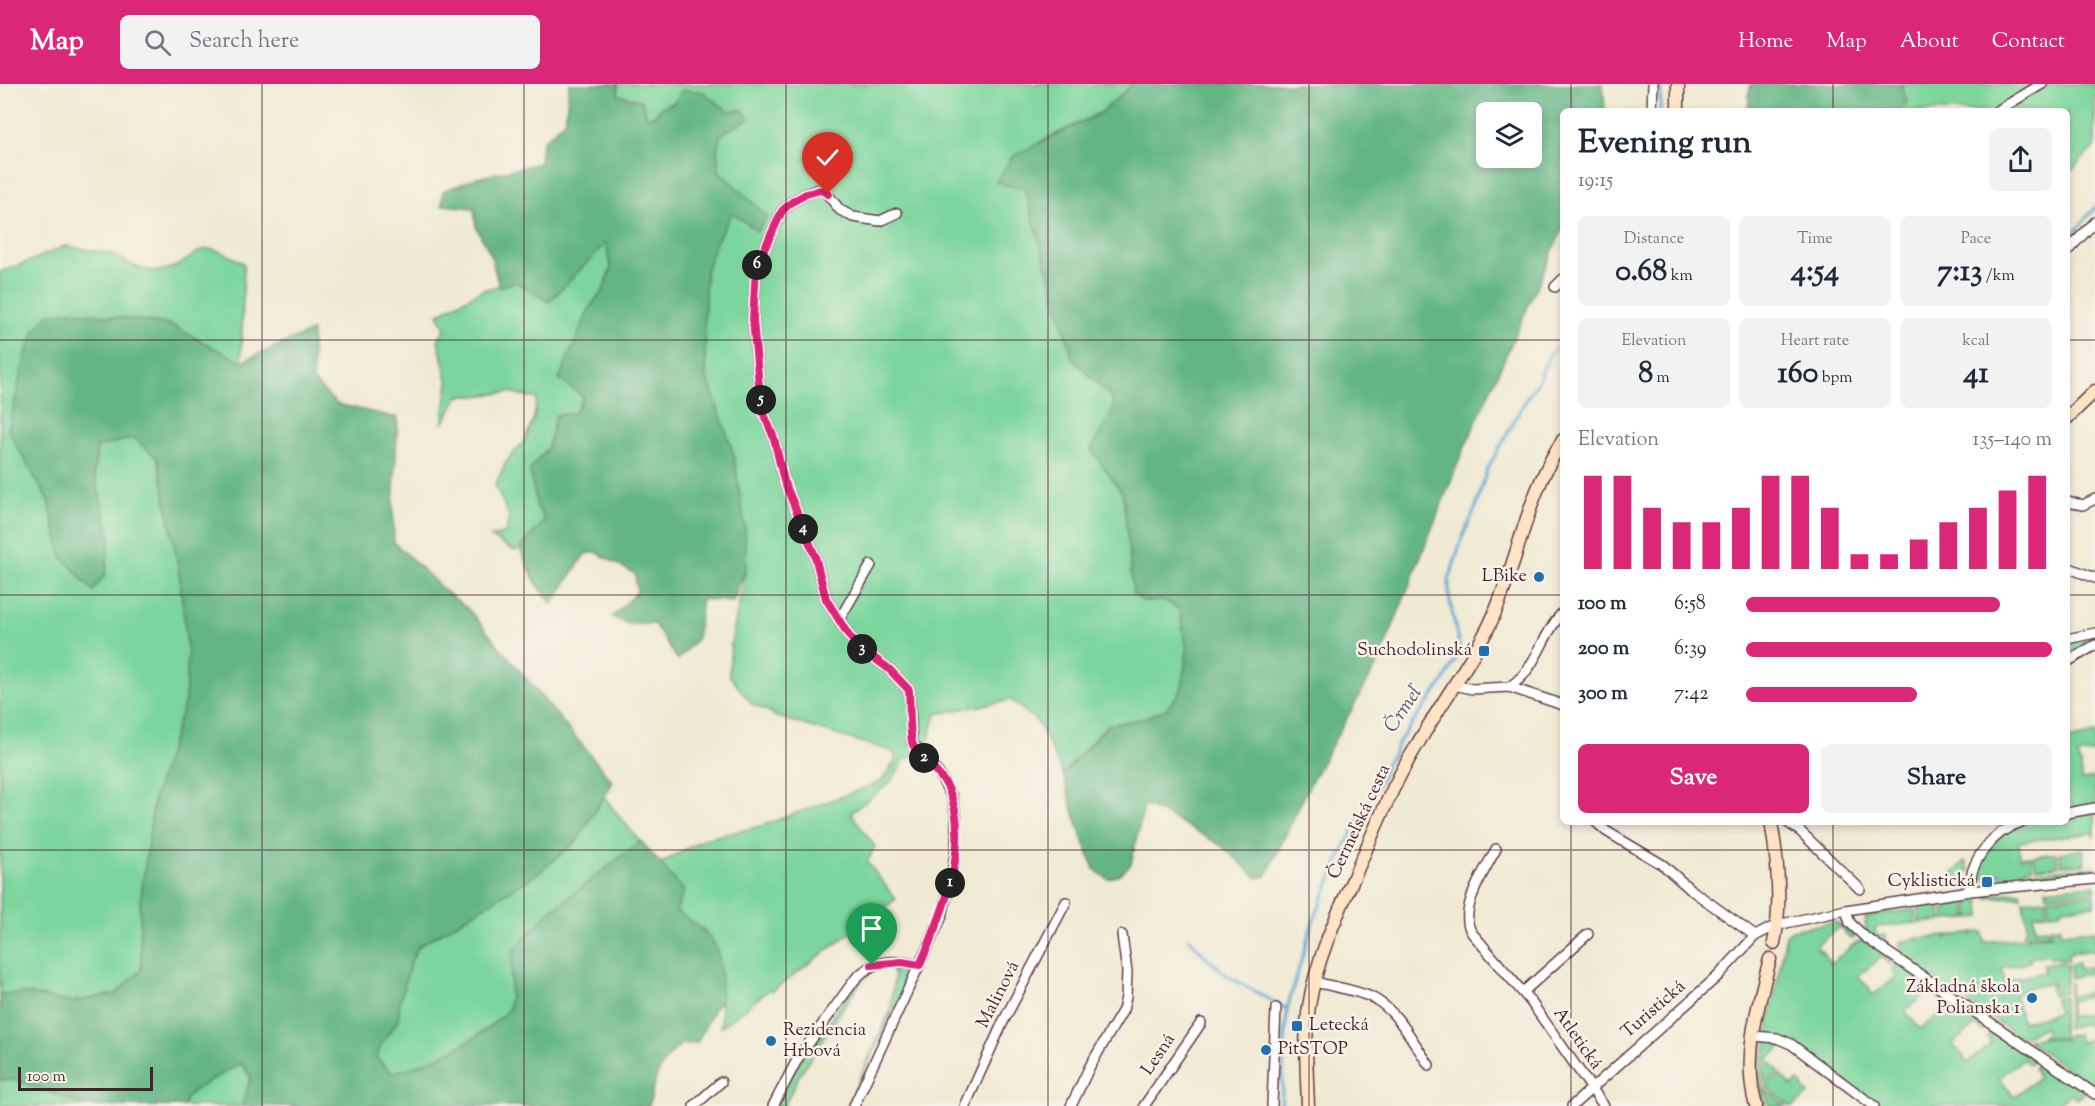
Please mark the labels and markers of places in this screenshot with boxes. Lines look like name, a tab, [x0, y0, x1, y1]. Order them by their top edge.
pin	[802, 132, 853, 194]
pin: 6	[742, 250, 772, 280]
pin: 5	[746, 385, 776, 415]
pin: 4	[788, 514, 818, 544]
place label: LBike	[1482, 564, 1527, 590]
marker: LBike	[1532, 570, 1546, 584]
pin: 3	[847, 634, 877, 664]
place label: Suchodolinská	[1357, 638, 1472, 664]
marker: Suchodolinská	[1477, 644, 1491, 658]
pin: 2	[909, 743, 939, 773]
pin: 1	[935, 868, 965, 898]
place label: Cyklistická	[1888, 869, 1975, 895]
marker: Cyklistická	[1980, 875, 1994, 889]
pin	[846, 903, 897, 965]
place label: Základná škola Polianska 1	[1906, 975, 2020, 1022]
marker: Základná škola Polianska 1	[2025, 991, 2039, 1005]
place label: Letecká	[1309, 1013, 1369, 1039]
place label: Rezidencia Hrbová	[783, 1018, 866, 1065]
marker: Letecká	[1290, 1019, 1304, 1033]
marker: Rezidencia Hrbová	[764, 1034, 778, 1048]
place label: PitSTOP	[1278, 1037, 1348, 1063]
marker: PitSTOP	[1259, 1043, 1273, 1057]

